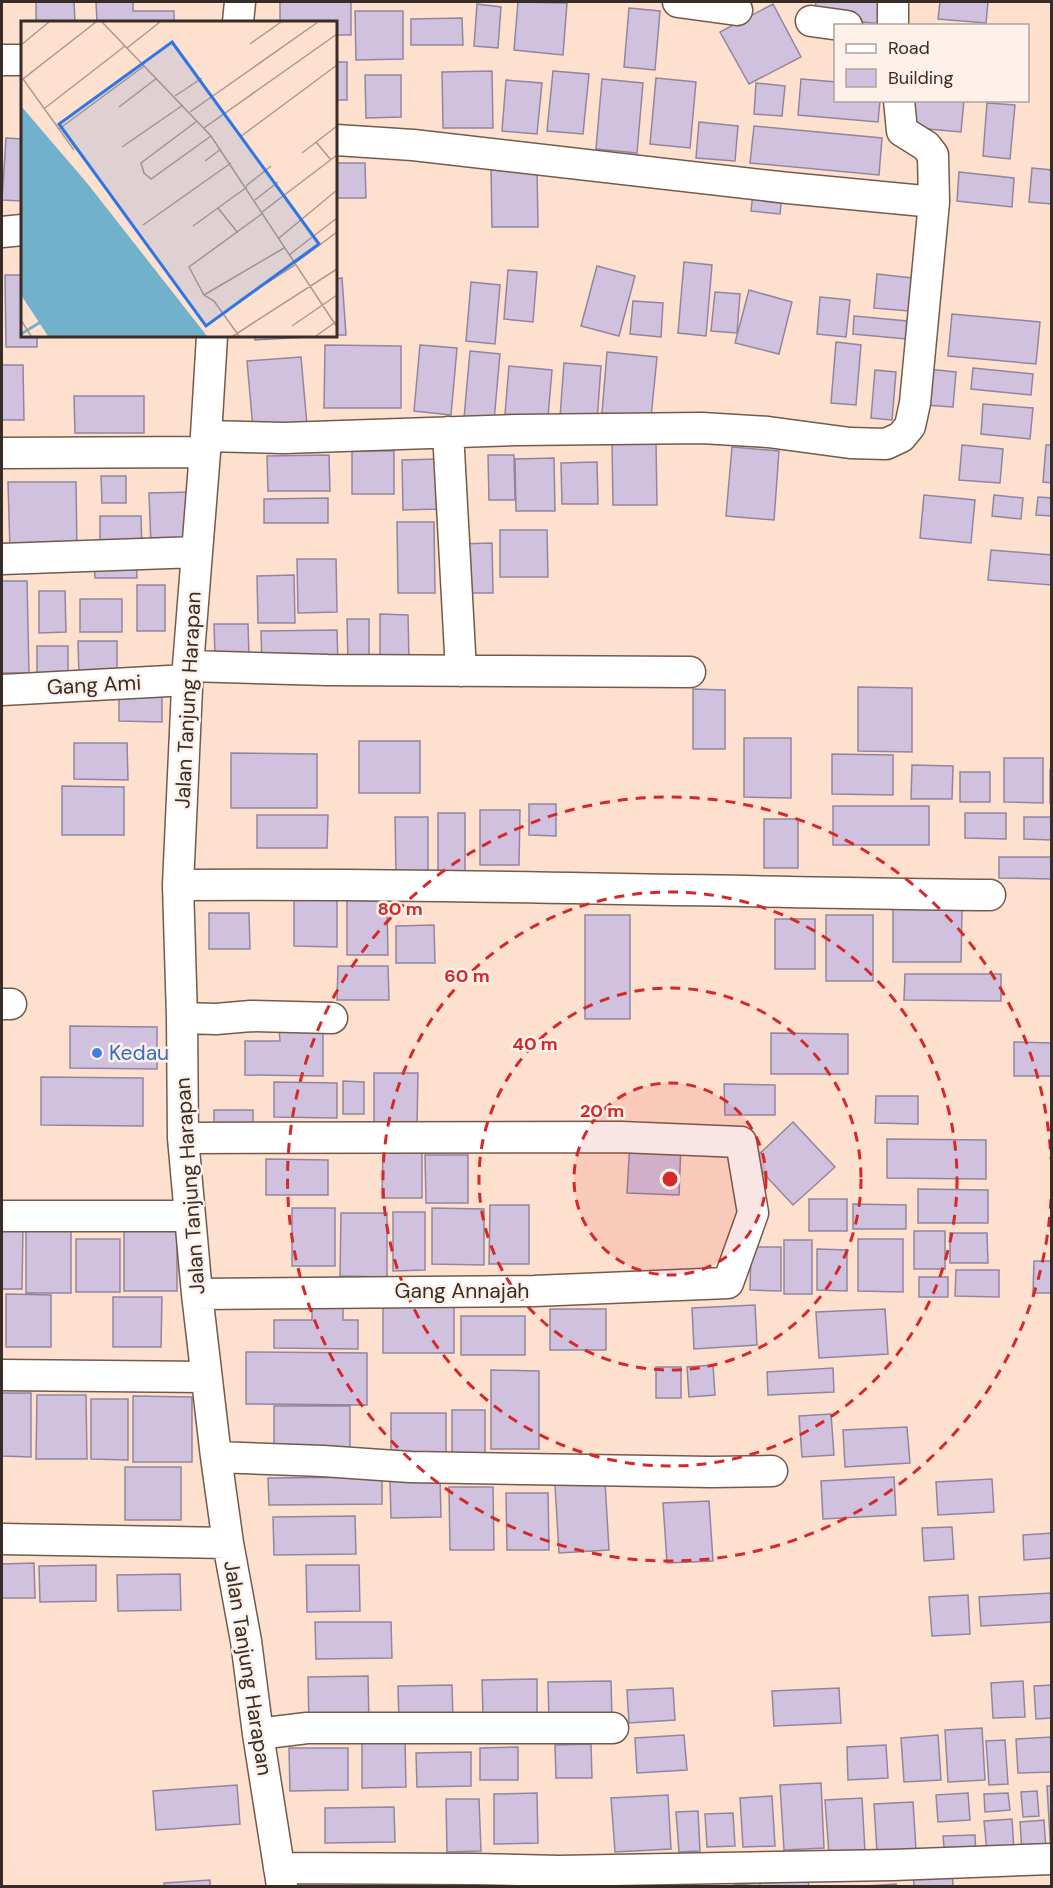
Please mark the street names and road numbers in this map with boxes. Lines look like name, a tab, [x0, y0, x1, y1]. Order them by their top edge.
street label: Jalan Tanjung Harapan	[168, 591, 208, 809]
street label: Gang Ami	[46, 669, 142, 701]
street label: Jalan Tanjung Harapan	[168, 1077, 212, 1295]
street label: Gang Annajah	[395, 1277, 529, 1305]
street label: Jalan Tanjung Harapan	[217, 1558, 279, 1778]

